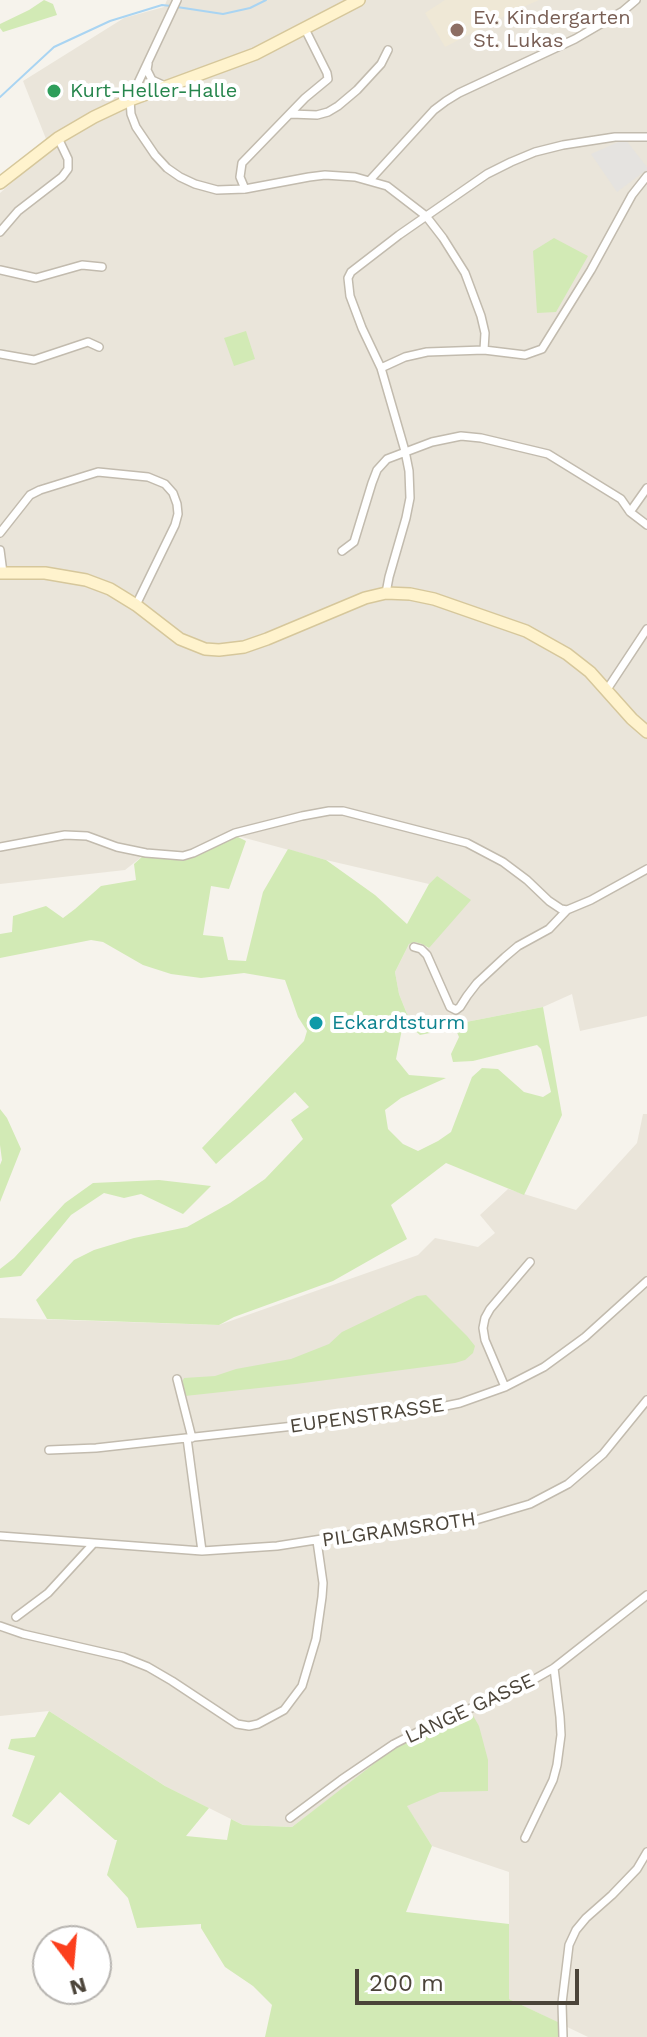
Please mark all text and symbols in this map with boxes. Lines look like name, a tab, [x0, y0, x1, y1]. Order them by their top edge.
place label: Ev. Kindergarten St. Lukas	[473, 6, 631, 53]
marker: Ev. Kindergarten St. Lukas	[448, 21, 466, 39]
place label: Kurt-Heller-Halle	[70, 79, 237, 103]
marker: Kurt-Heller-Halle	[45, 82, 63, 100]
place label: Eckardtsturm	[332, 1011, 465, 1035]
marker: Eckardtsturm	[307, 1014, 325, 1032]
street label: EUPENSTRASSE	[288, 1393, 446, 1439]
street label: PILGRAMSROTH	[321, 1507, 477, 1553]
street label: LANGE GASSE	[402, 1669, 538, 1749]
north arrow	[32, 1925, 112, 2005]
scale bar	[359, 1953, 583, 2003]
text: 200 m	[369, 1969, 444, 1997]
text: N	[67, 1972, 89, 2001]

